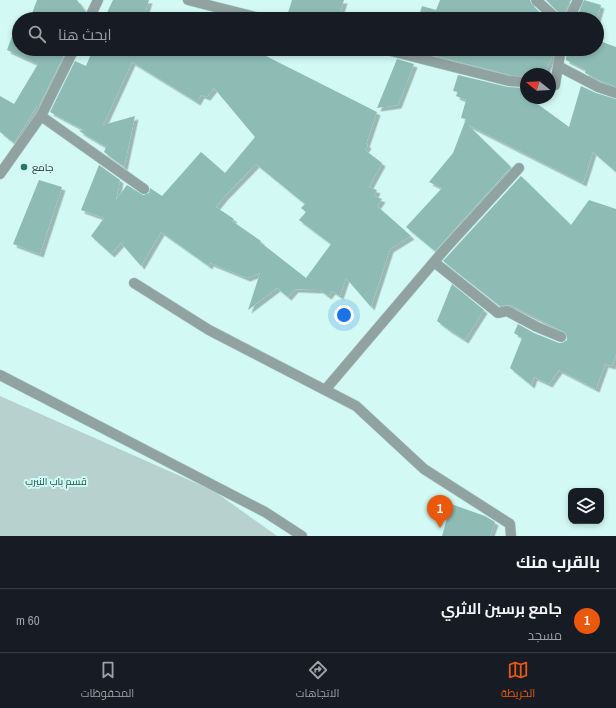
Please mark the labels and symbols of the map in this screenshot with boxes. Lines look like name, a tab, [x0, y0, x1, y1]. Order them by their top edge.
north arrow	[520, 68, 556, 104]
place label: جامع	[32, 161, 53, 174]
marker: جامع	[19, 162, 29, 172]
your location	[334, 305, 354, 325]
park label: قسم باب النيرب	[25, 475, 87, 489]
pin: 1	[427, 495, 453, 528]

